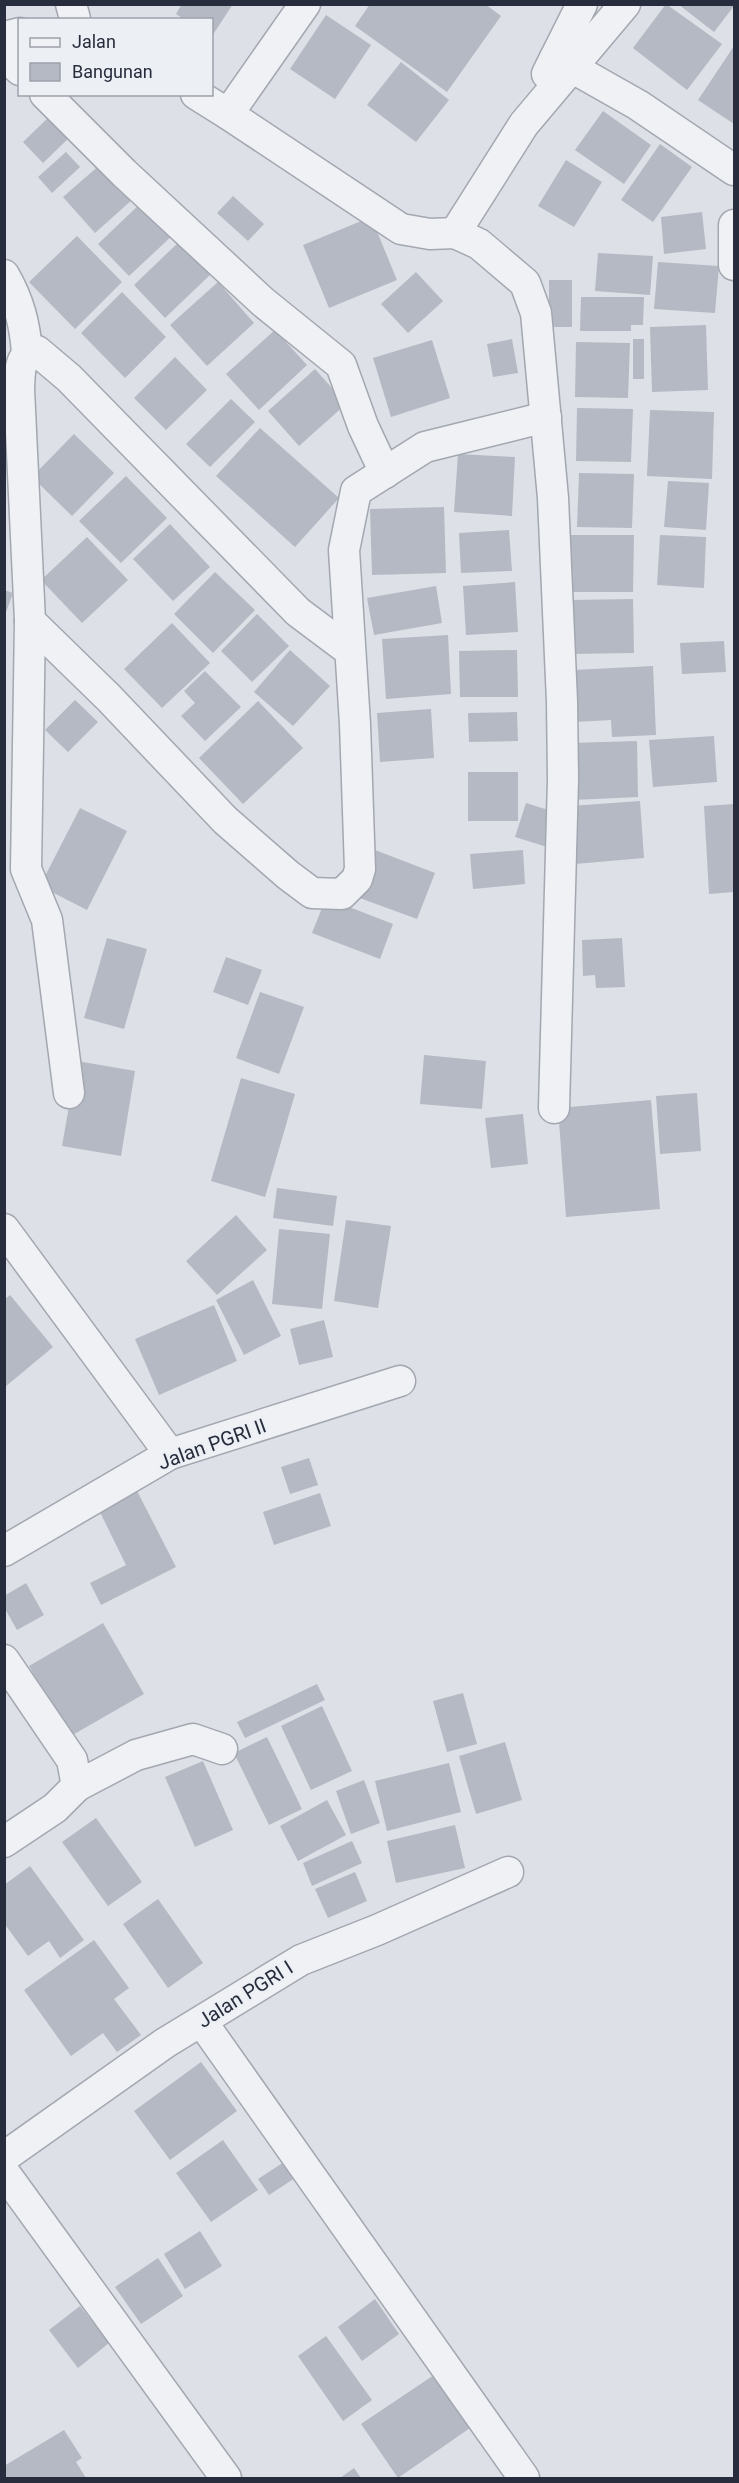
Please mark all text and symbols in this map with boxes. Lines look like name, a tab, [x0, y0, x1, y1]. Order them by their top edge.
legend	[18, 18, 213, 96]
text: Jalan	[72, 31, 116, 52]
text: Bangunan	[72, 61, 153, 82]
street label: Jalan PGRI II	[155, 1413, 269, 1475]
street label: Jalan PGRI I	[193, 1955, 297, 2033]

